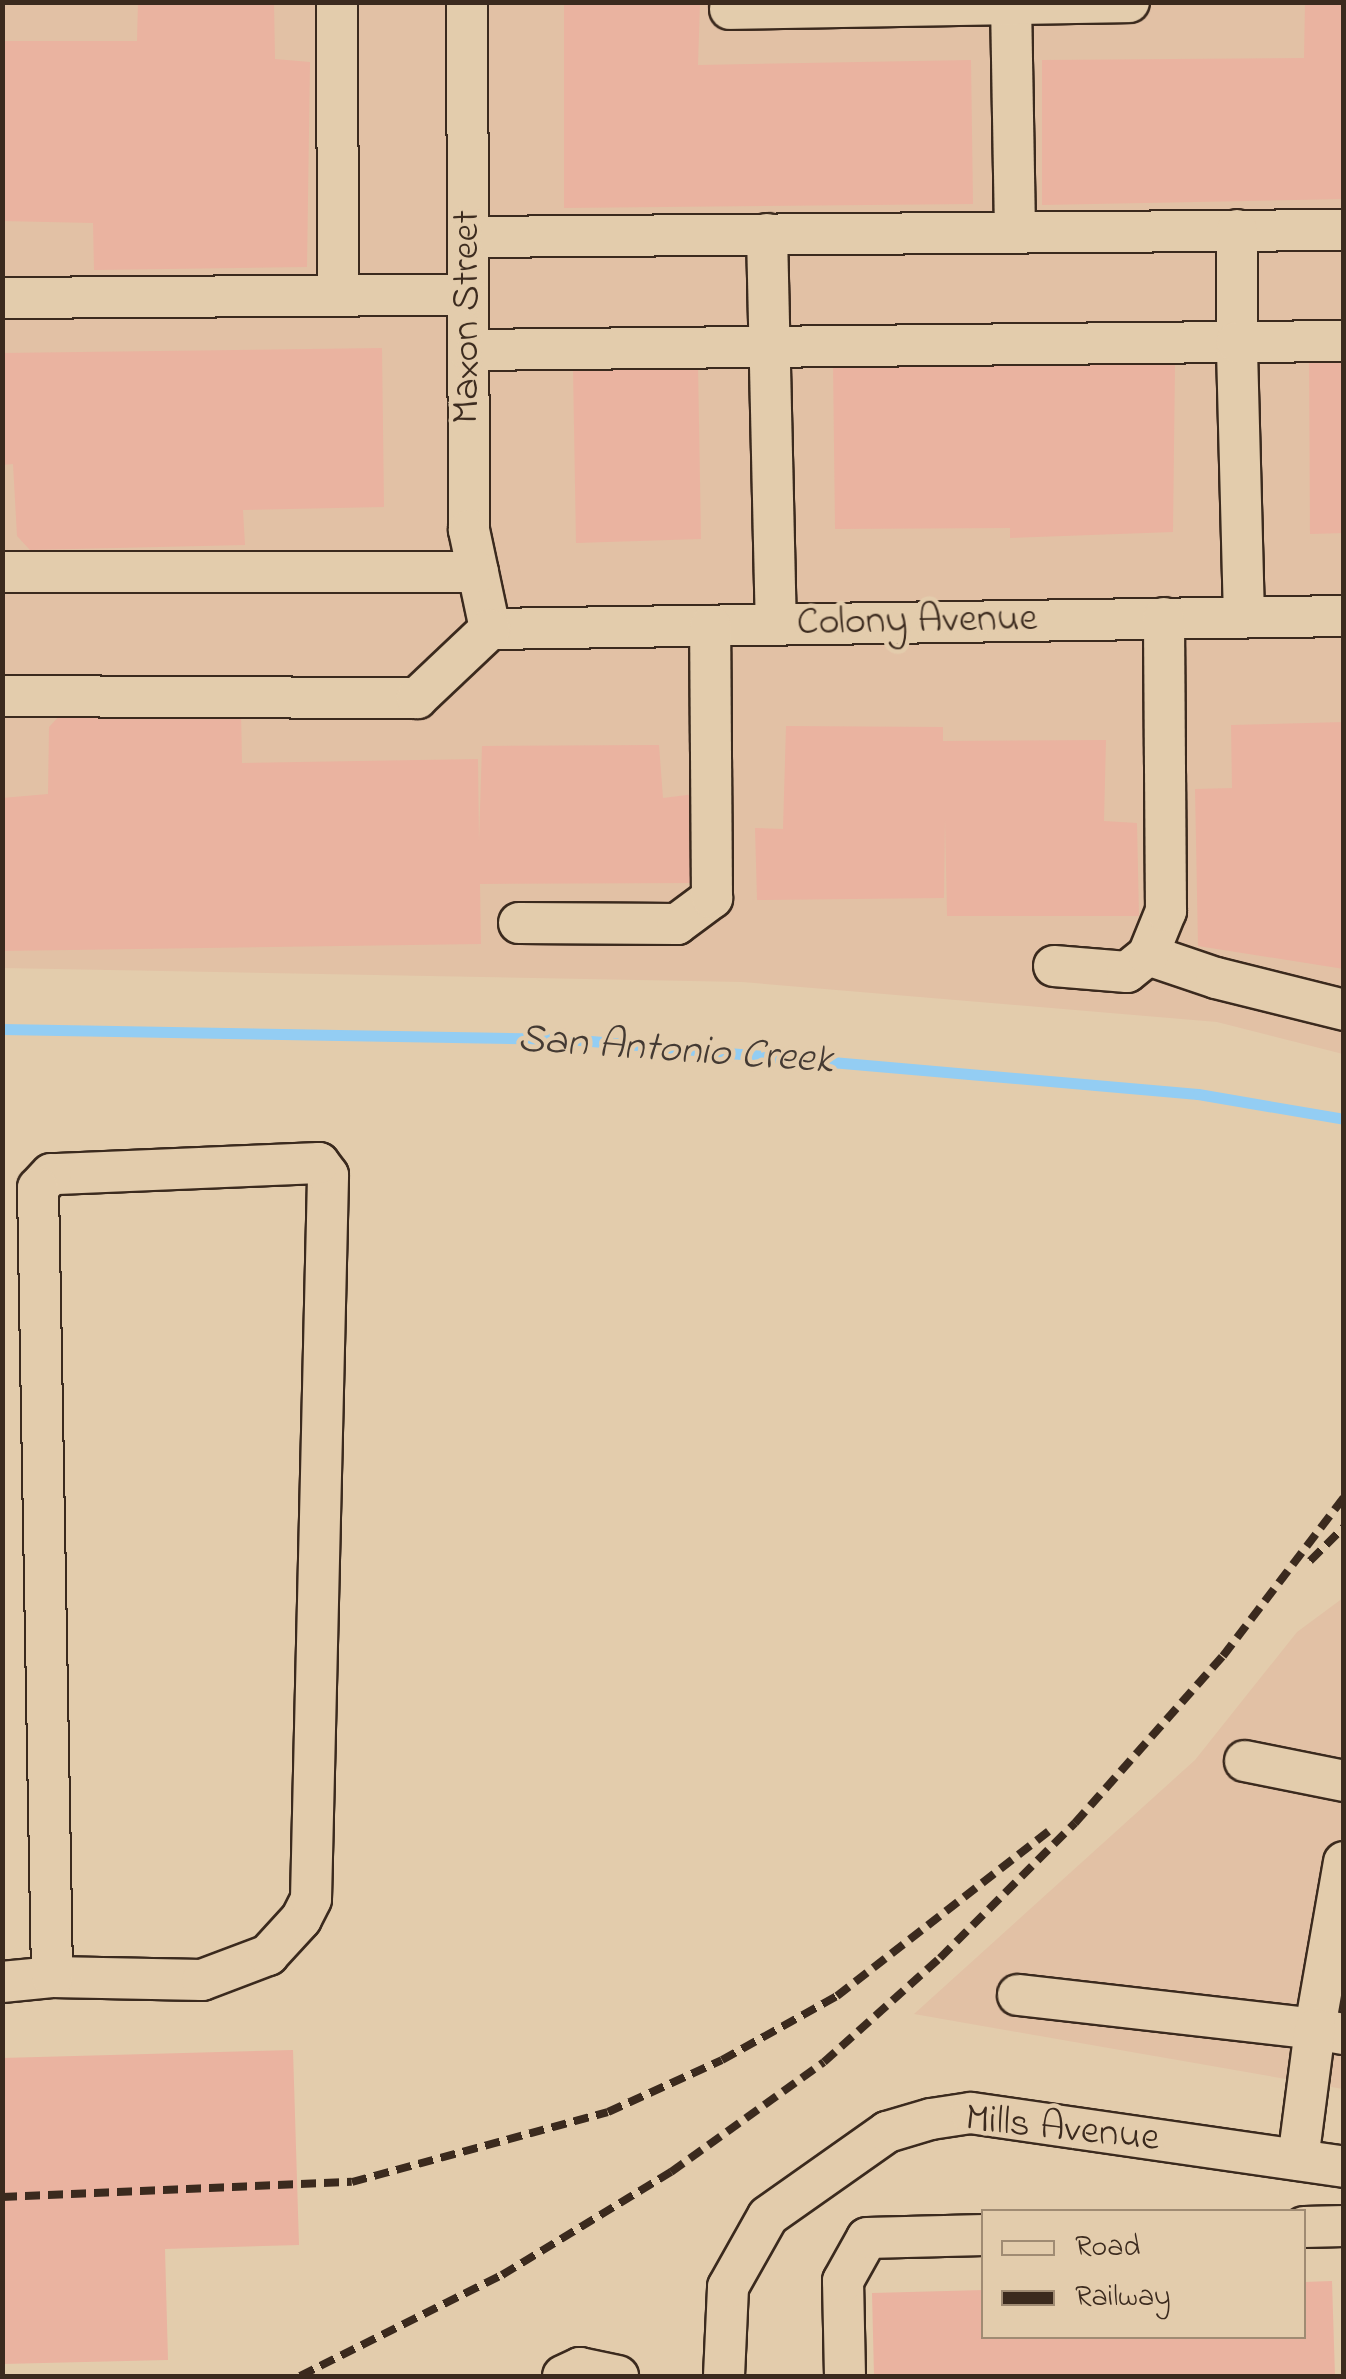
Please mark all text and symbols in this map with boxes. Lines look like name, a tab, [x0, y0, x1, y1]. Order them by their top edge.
street label: Maxon Street	[444, 210, 492, 424]
street label: Colony Avenue	[796, 596, 1038, 648]
water label: San Antonio Creek	[516, 1015, 834, 1087]
street label: Mills Avenue	[963, 2096, 1161, 2164]
legend	[981, 2209, 1306, 2339]
text: Road	[1075, 2226, 1140, 2270]
text: Railway	[1075, 2276, 1171, 2320]

